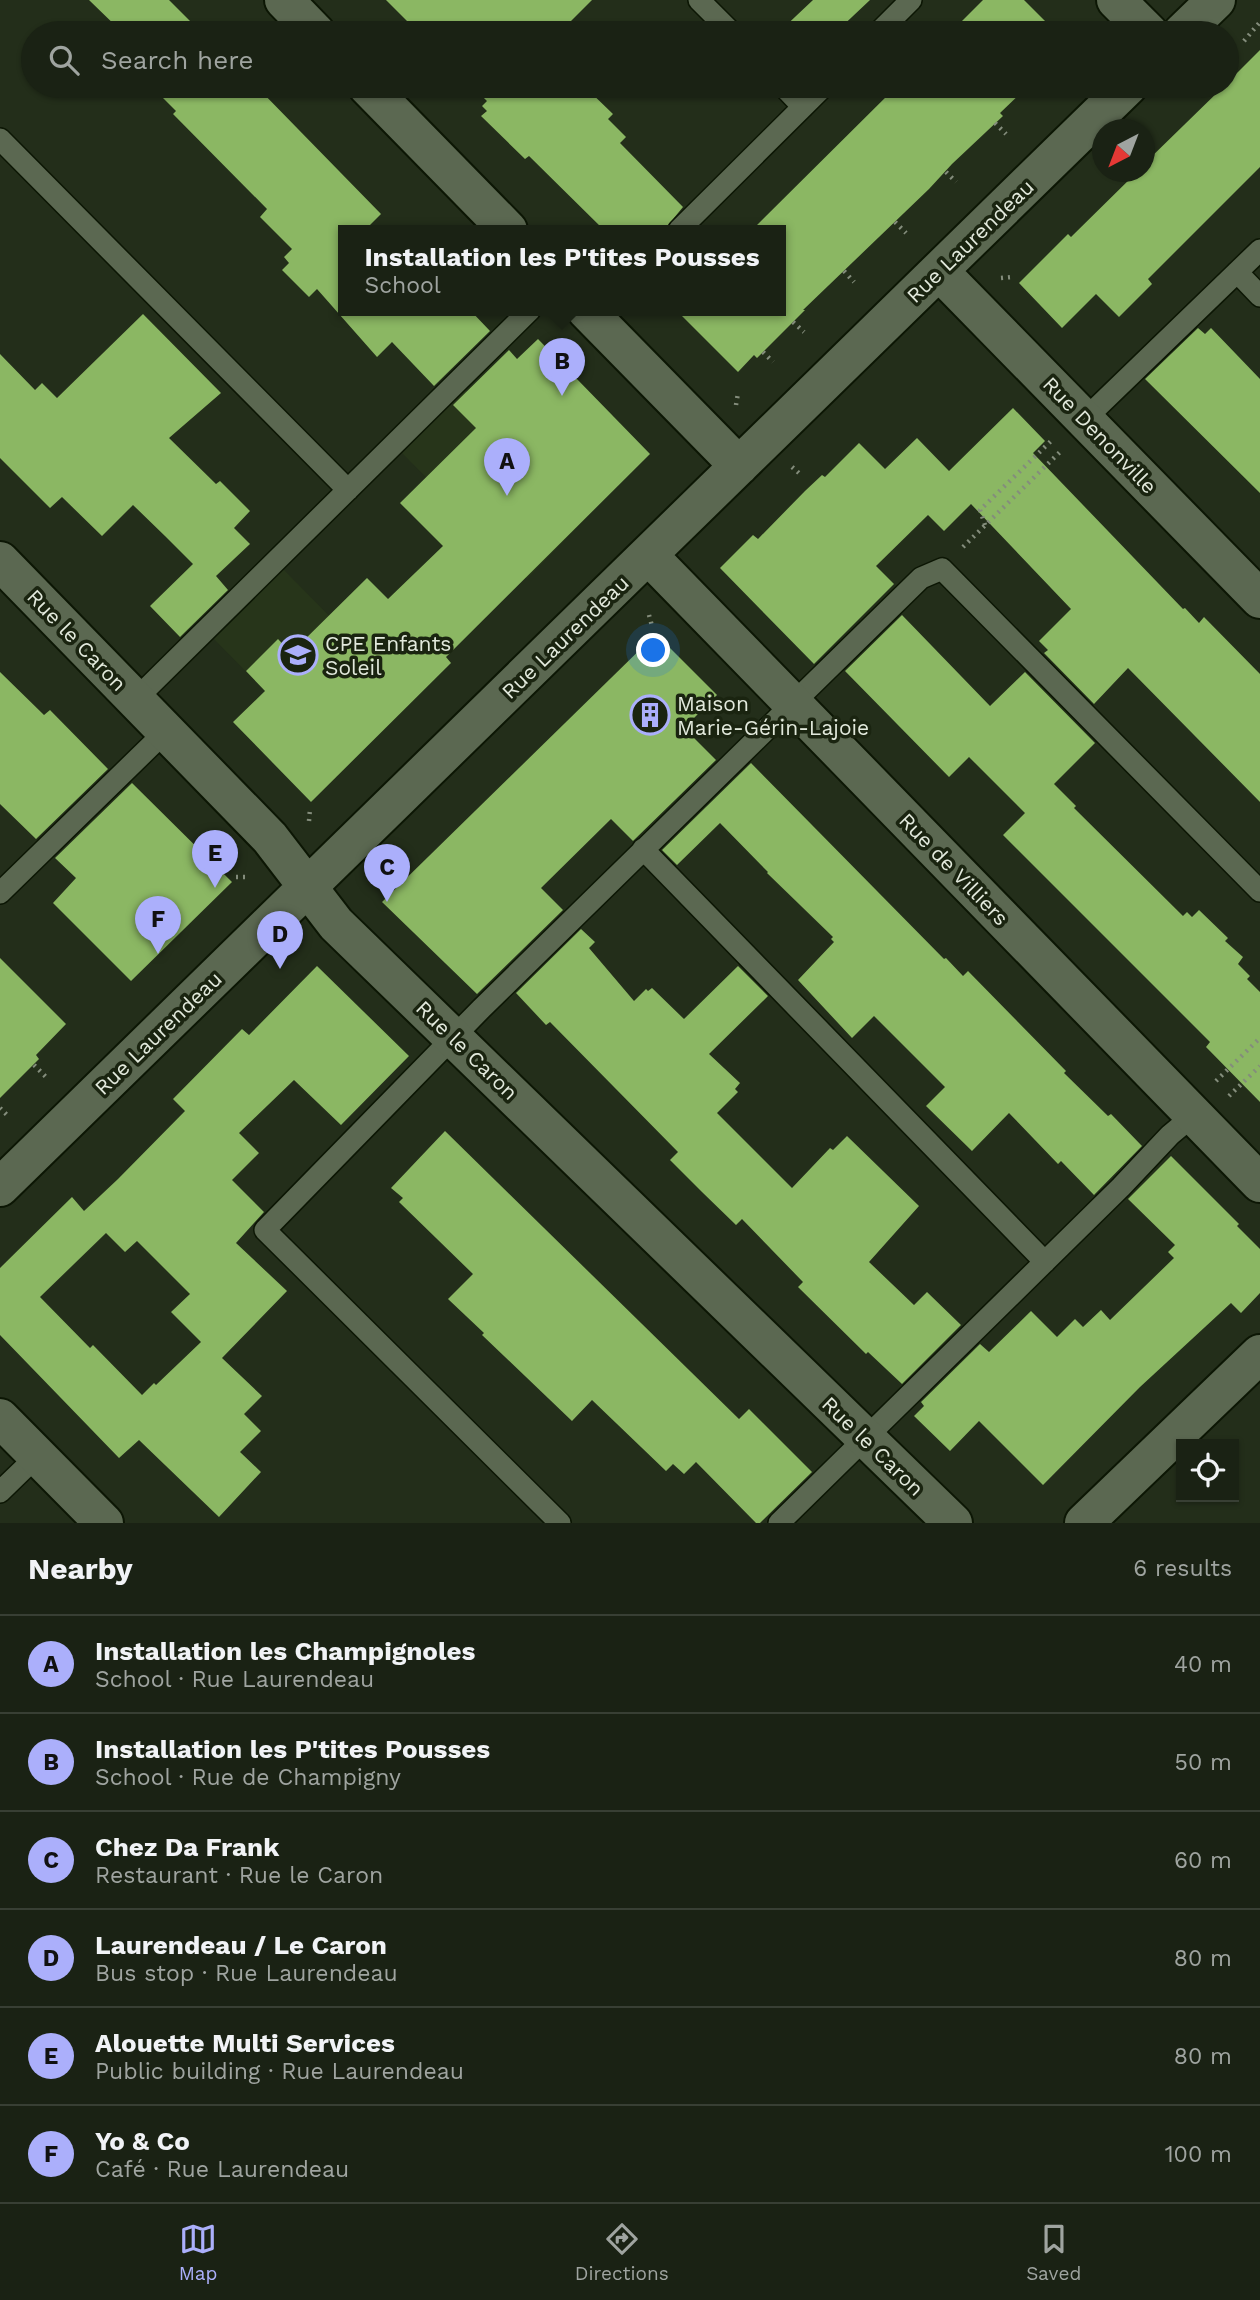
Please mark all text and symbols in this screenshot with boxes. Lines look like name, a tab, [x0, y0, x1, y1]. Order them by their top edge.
search box	[21, 21, 1239, 98]
icon: search	[45, 41, 83, 79]
text: Search here	[101, 45, 253, 75]
north arrow	[1092, 119, 1155, 182]
street label: Rue Laurendeau	[901, 174, 1039, 308]
popup	[338, 225, 786, 316]
text: Installation les P'tites Pousses	[364, 242, 760, 272]
text: School	[364, 272, 441, 299]
pin: B	[539, 338, 585, 396]
street label: Rue Denonville	[1038, 371, 1162, 499]
pin: A	[484, 438, 530, 496]
street label: Rue Laurendeau	[496, 570, 634, 704]
street label: Rue le Caron	[22, 584, 132, 696]
place label: CPE Enfants Soleil	[325, 631, 451, 680]
your location	[636, 633, 670, 667]
school or university icon: CPE Enfants Soleil	[277, 634, 319, 676]
place label: Maison Marie-Gérin-Lajoie	[677, 691, 869, 740]
building icon: Maison Marie-Gérin-Lajoie	[629, 694, 671, 736]
street label: Rue de Villiers	[894, 808, 1014, 930]
pin: E	[192, 830, 238, 888]
pin: C	[364, 844, 410, 902]
pin: F	[135, 896, 181, 954]
pin: D	[257, 911, 303, 969]
street label: Rue Laurendeau	[89, 966, 227, 1100]
street label: Rue le Caron	[411, 995, 523, 1105]
street label: Rue le Caron	[817, 1391, 929, 1501]
map controls	[1176, 1439, 1239, 1502]
button: locate	[1176, 1439, 1239, 1502]
text: Nearby	[28, 1551, 133, 1586]
text: 6 results	[1133, 1555, 1232, 1582]
text: Installation les Champignoles	[95, 1636, 475, 1666]
text: A	[43, 1651, 59, 1678]
text: 40 m	[1174, 1651, 1232, 1678]
text: School · Rue Laurendeau	[95, 1666, 374, 1693]
text: Installation les P'tites Pousses	[95, 1734, 490, 1764]
text: B	[43, 1749, 59, 1776]
text: 50 m	[1175, 1749, 1232, 1776]
text: School · Rue de Champigny	[95, 1764, 401, 1791]
text: Chez Da Frank	[95, 1832, 279, 1862]
text: C	[43, 1847, 59, 1874]
text: 60 m	[1174, 1847, 1232, 1874]
text: Restaurant · Rue le Caron	[95, 1862, 383, 1889]
text: Laurendeau / Le Caron	[95, 1930, 387, 1960]
text: D	[43, 1945, 59, 1972]
text: 80 m	[1174, 1945, 1232, 1972]
text: Bus stop · Rue Laurendeau	[95, 1960, 398, 1987]
text: Alouette Multi Services	[95, 2028, 395, 2058]
text: E	[44, 2043, 58, 2070]
text: 80 m	[1174, 2043, 1232, 2070]
text: Public building · Rue Laurendeau	[95, 2058, 464, 2085]
text: Yo & Co	[95, 2126, 190, 2156]
text: F	[44, 2141, 58, 2168]
text: 100 m	[1165, 2141, 1232, 2168]
text: Café · Rue Laurendeau	[95, 2156, 349, 2183]
tab: Map	[179, 2220, 217, 2285]
tab: Directions	[575, 2220, 669, 2285]
tab: Saved	[1026, 2220, 1081, 2285]

